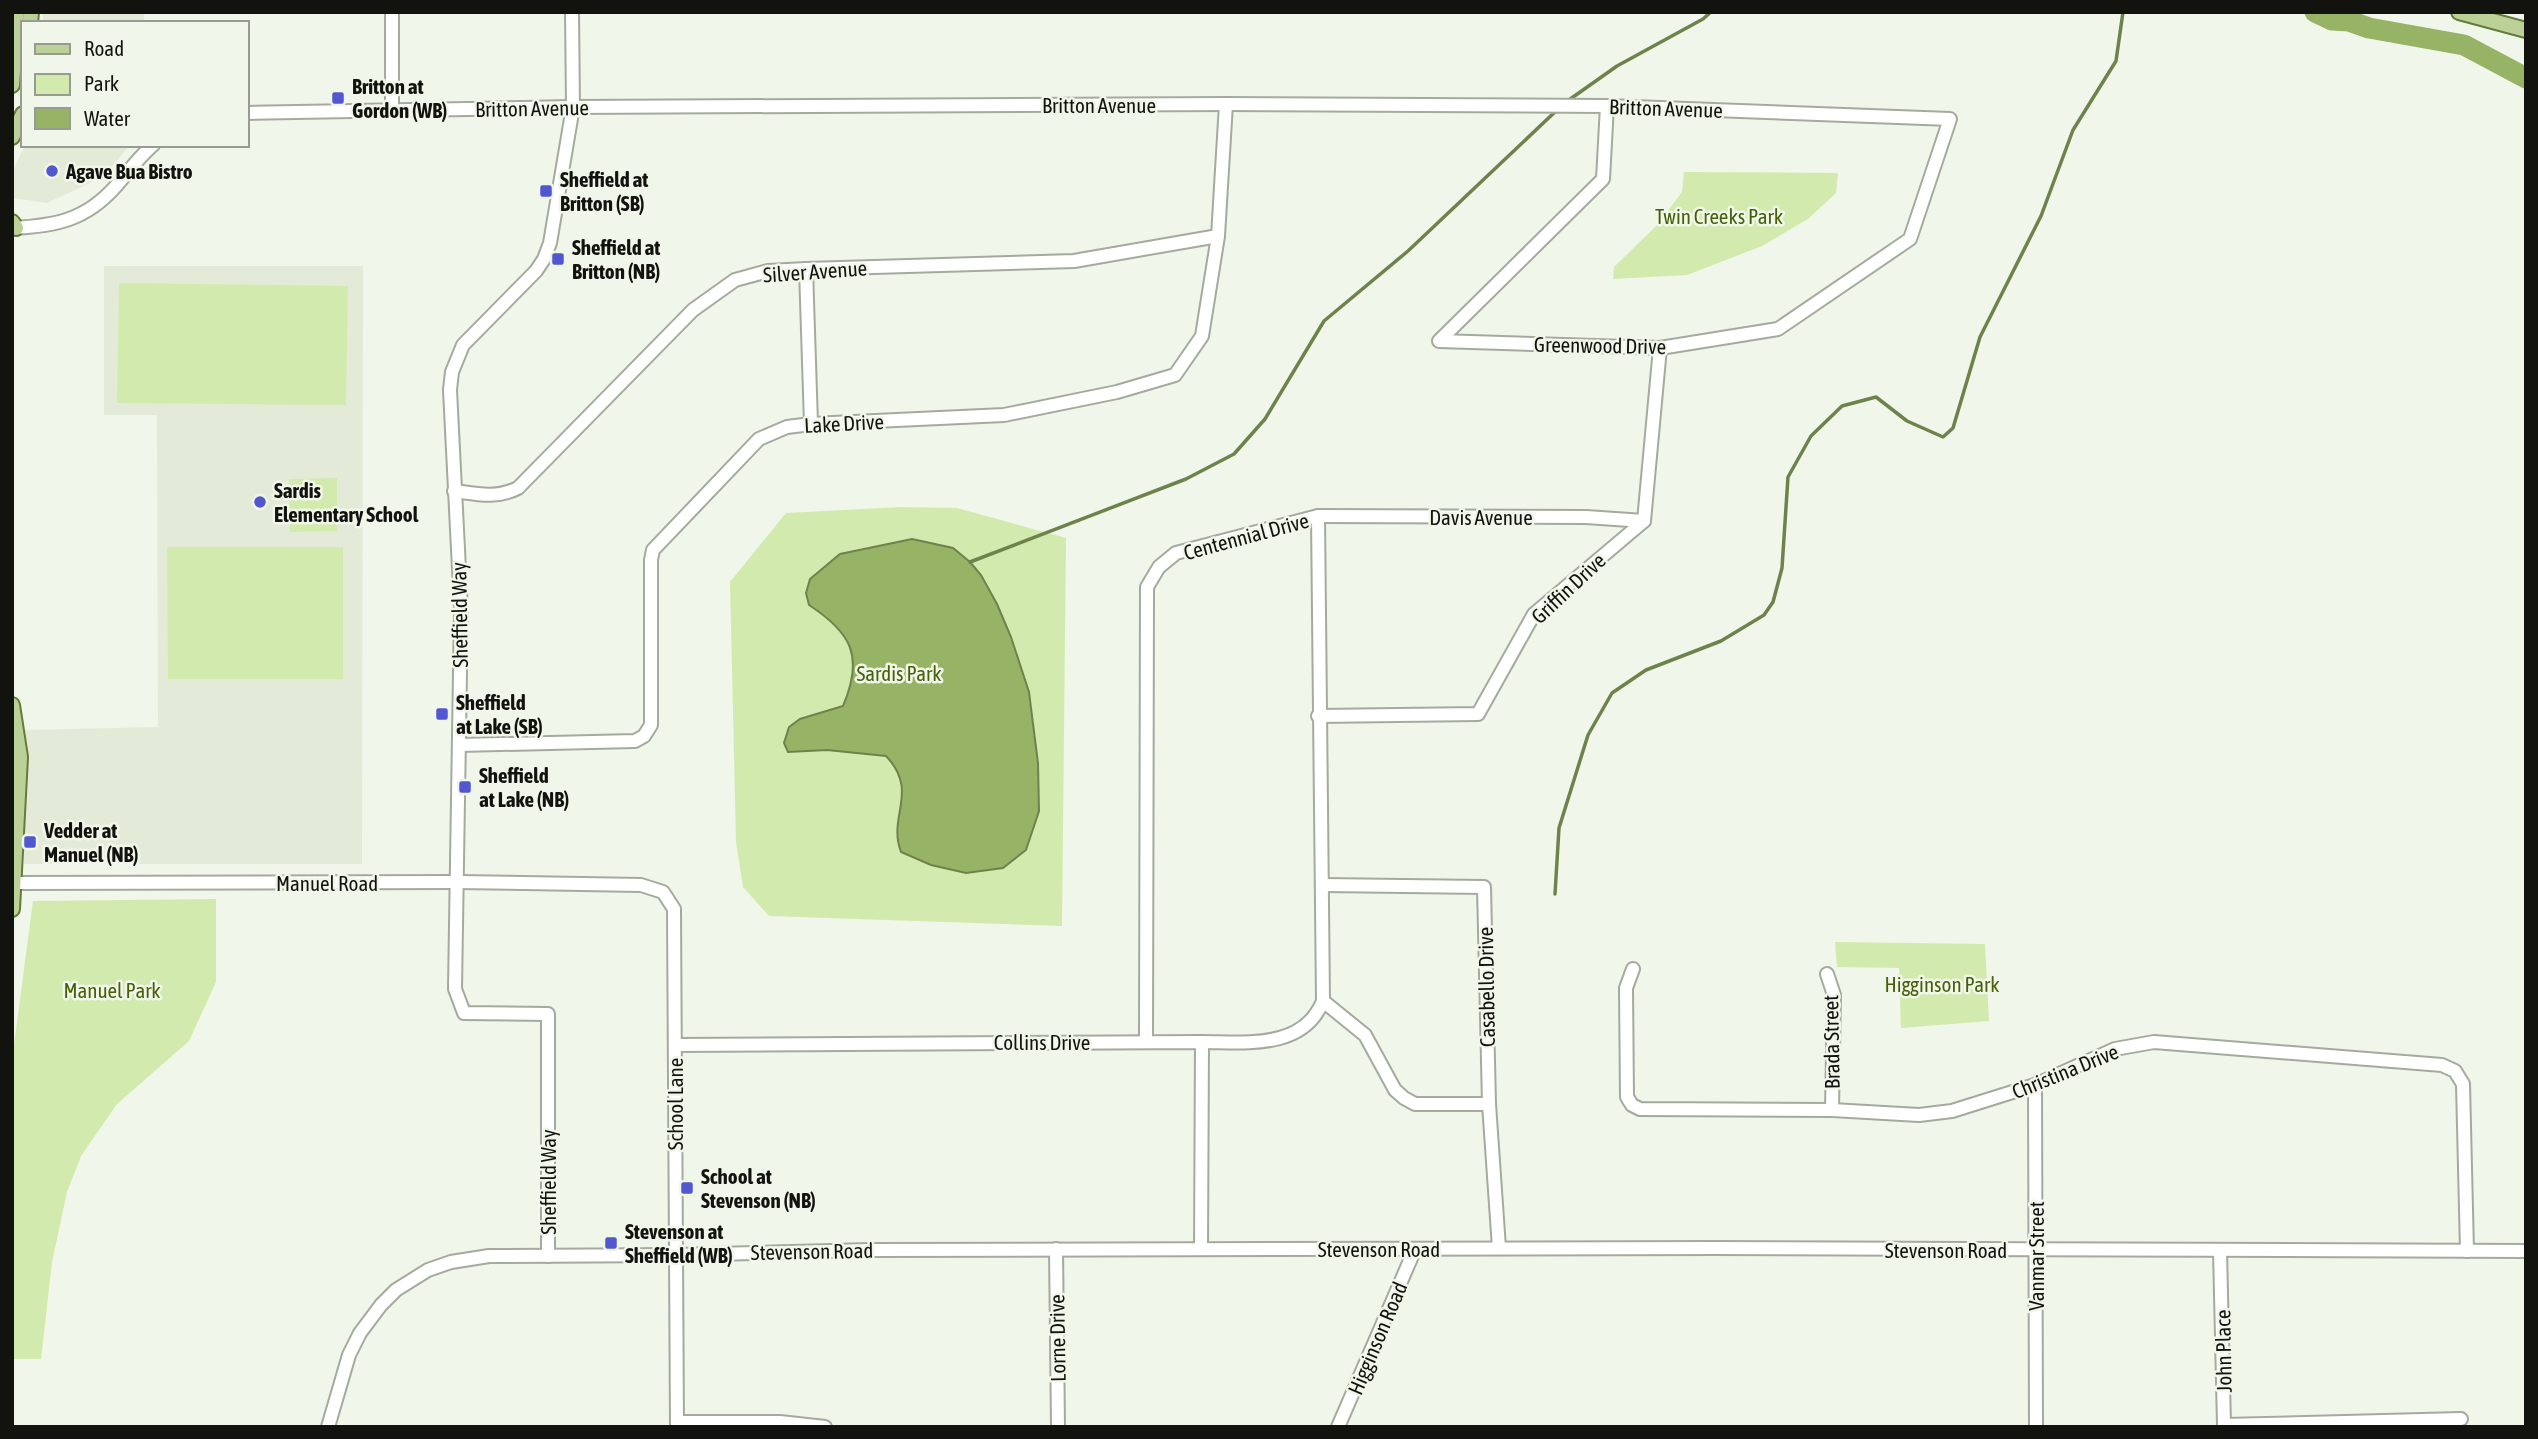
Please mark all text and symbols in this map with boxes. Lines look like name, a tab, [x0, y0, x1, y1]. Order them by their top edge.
legend	[21, 21, 248, 147]
text: Road	[84, 36, 124, 60]
text: Park	[84, 71, 119, 95]
place label: Britton at Gordon (WB)	[352, 74, 447, 122]
marker: Britton at Gordon (WB)	[330, 90, 346, 106]
street label: Britton Avenue	[1042, 93, 1156, 117]
street label: Britton Avenue	[1609, 94, 1723, 122]
street label: Britton Avenue	[475, 95, 589, 121]
text: Water	[84, 106, 131, 130]
place label: Agave Bua Bistro	[65, 159, 193, 183]
marker: Agave Bua Bistro	[44, 163, 60, 179]
place label: Sheffield at Britton (SB)	[560, 167, 648, 215]
marker: Sheffield at Britton (SB)	[538, 183, 554, 199]
park label: Twin Creeks Park	[1655, 204, 1783, 228]
place label: Sheffield at Britton (NB)	[572, 235, 660, 283]
marker: Sheffield at Britton (NB)	[550, 251, 566, 267]
street label: Silver Avenue	[762, 255, 868, 287]
street label: Greenwood Drive	[1534, 332, 1666, 358]
street label: Lake Drive	[803, 409, 885, 437]
place label: Sardis Elementary School	[274, 478, 419, 526]
marker: Sardis Elementary School	[252, 494, 268, 510]
street label: Davis Avenue	[1429, 505, 1533, 529]
street label: Centennial Drive	[1181, 508, 1311, 564]
street label: Griffin Drive	[1526, 548, 1610, 628]
street label: Sheffield Way	[446, 562, 472, 668]
park label: Sardis Park	[857, 661, 941, 685]
place label: Sheffield at Lake (SB)	[456, 690, 543, 738]
marker: Sheffield at Lake (SB)	[434, 706, 450, 722]
place label: Sheffield at Lake (NB)	[479, 763, 569, 811]
marker: Sheffield at Lake (NB)	[457, 779, 473, 795]
place label: Vedder at Manuel (NB)	[43, 818, 139, 866]
marker: Vedder at Manuel (NB)	[22, 834, 38, 850]
street label: Manuel Road	[276, 871, 378, 895]
street label: Casabello Drive	[1473, 927, 1499, 1047]
park label: Higginson Park	[1884, 972, 2000, 996]
park label: Manuel Park	[63, 978, 161, 1002]
street label: Brada Street	[1818, 995, 1844, 1089]
street label: Collins Drive	[994, 1030, 1090, 1054]
street label: Christina Drive	[2008, 1039, 2122, 1103]
street label: School Lane	[663, 1058, 687, 1150]
street label: Sheffield Way	[536, 1129, 560, 1235]
place label: School at Stevenson (NB)	[701, 1164, 816, 1212]
marker: School at Stevenson (NB)	[679, 1180, 695, 1196]
street label: Vanmar Street	[2024, 1201, 2048, 1311]
place label: Stevenson at Sheffield (WB)	[625, 1219, 733, 1267]
marker: Stevenson at Sheffield (WB)	[603, 1235, 619, 1251]
street label: Stevenson Road	[1318, 1237, 1440, 1261]
street label: Stevenson Road	[751, 1238, 873, 1264]
street label: Stevenson Road	[1885, 1238, 2007, 1262]
street label: Higginson Road	[1342, 1278, 1412, 1398]
street label: Lorne Drive	[1044, 1294, 1070, 1382]
street label: John Place	[2210, 1309, 2236, 1393]

